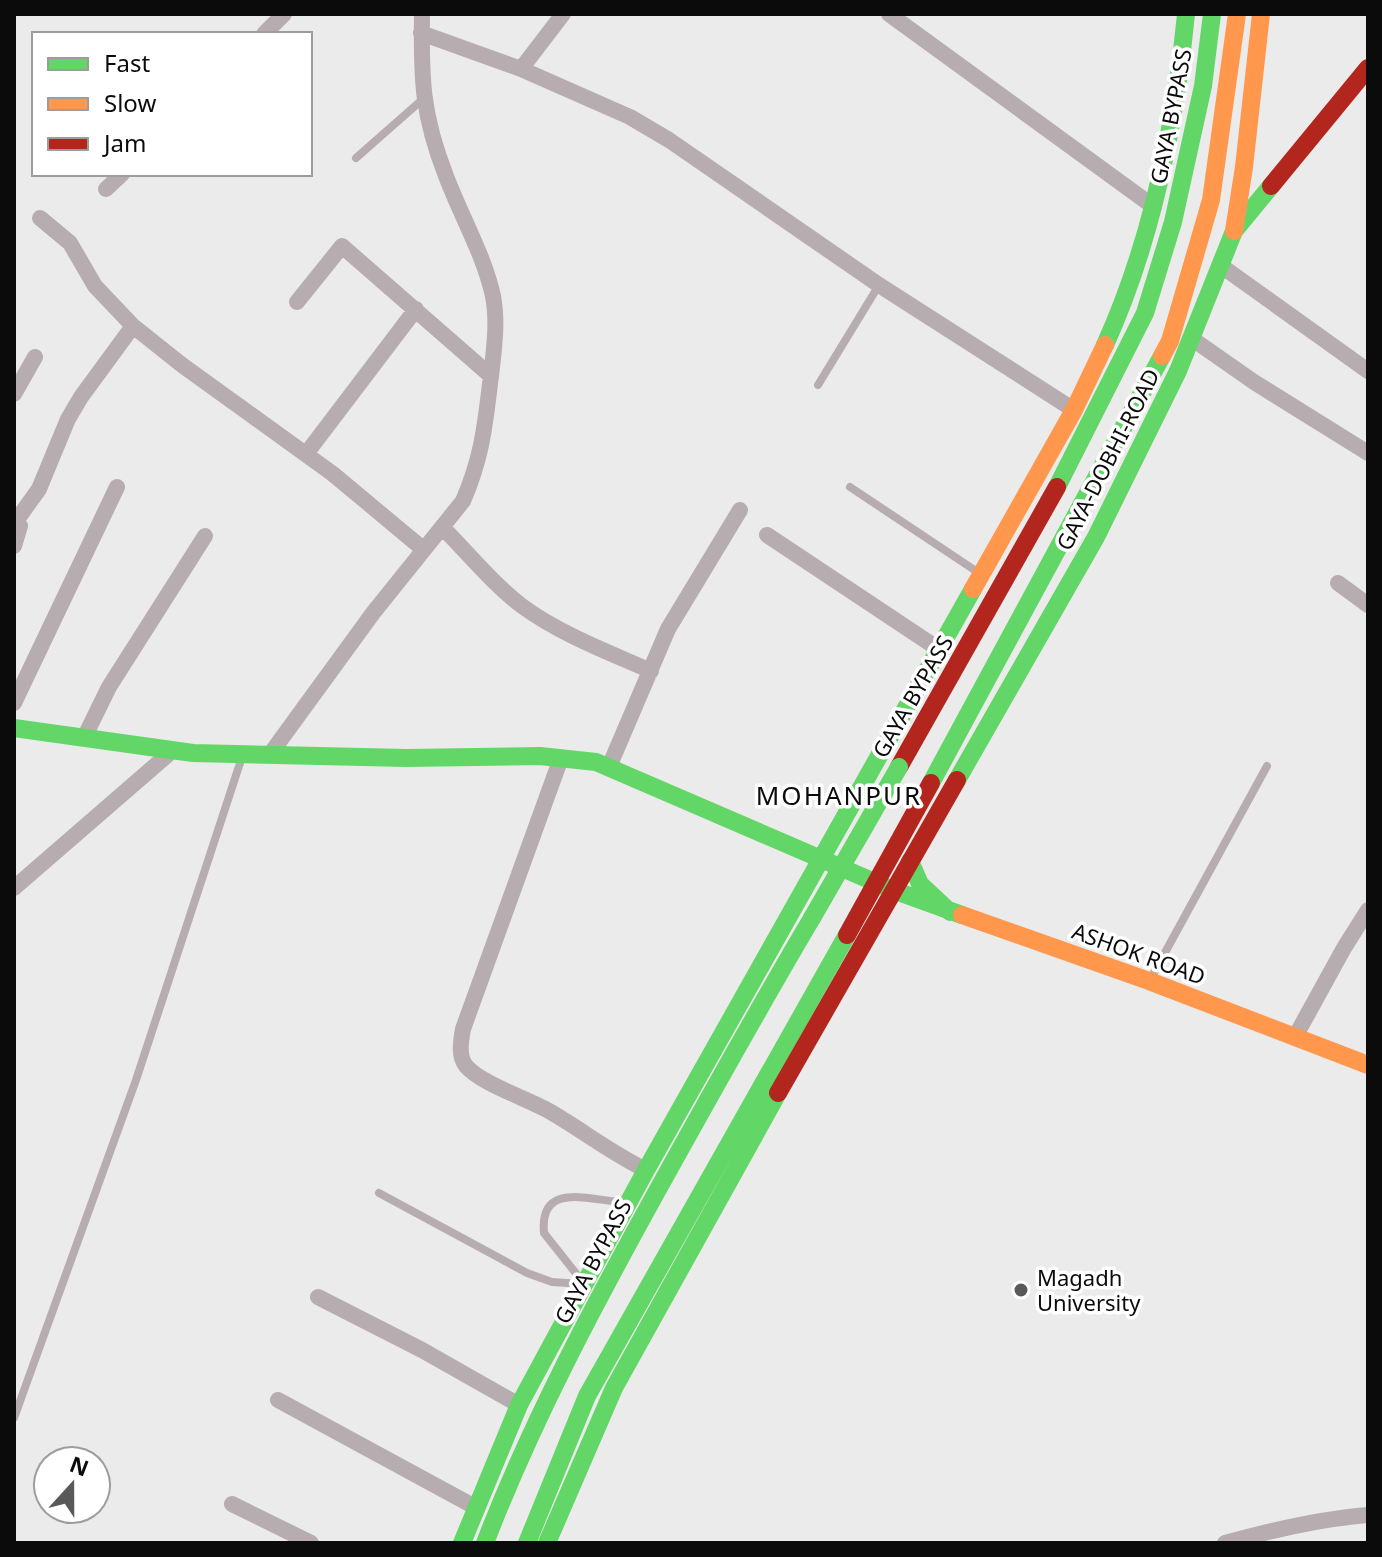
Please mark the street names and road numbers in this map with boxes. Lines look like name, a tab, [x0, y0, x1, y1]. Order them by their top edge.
street label: GAYA BYPASS	[1142, 46, 1198, 186]
street label: GAYA-DOBHI-ROAD	[1048, 363, 1166, 555]
street label: GAYA BYPASS	[865, 629, 959, 763]
street label: ASHOK ROAD	[1068, 915, 1210, 991]
street label: GAYA BYPASS	[547, 1194, 637, 1328]

